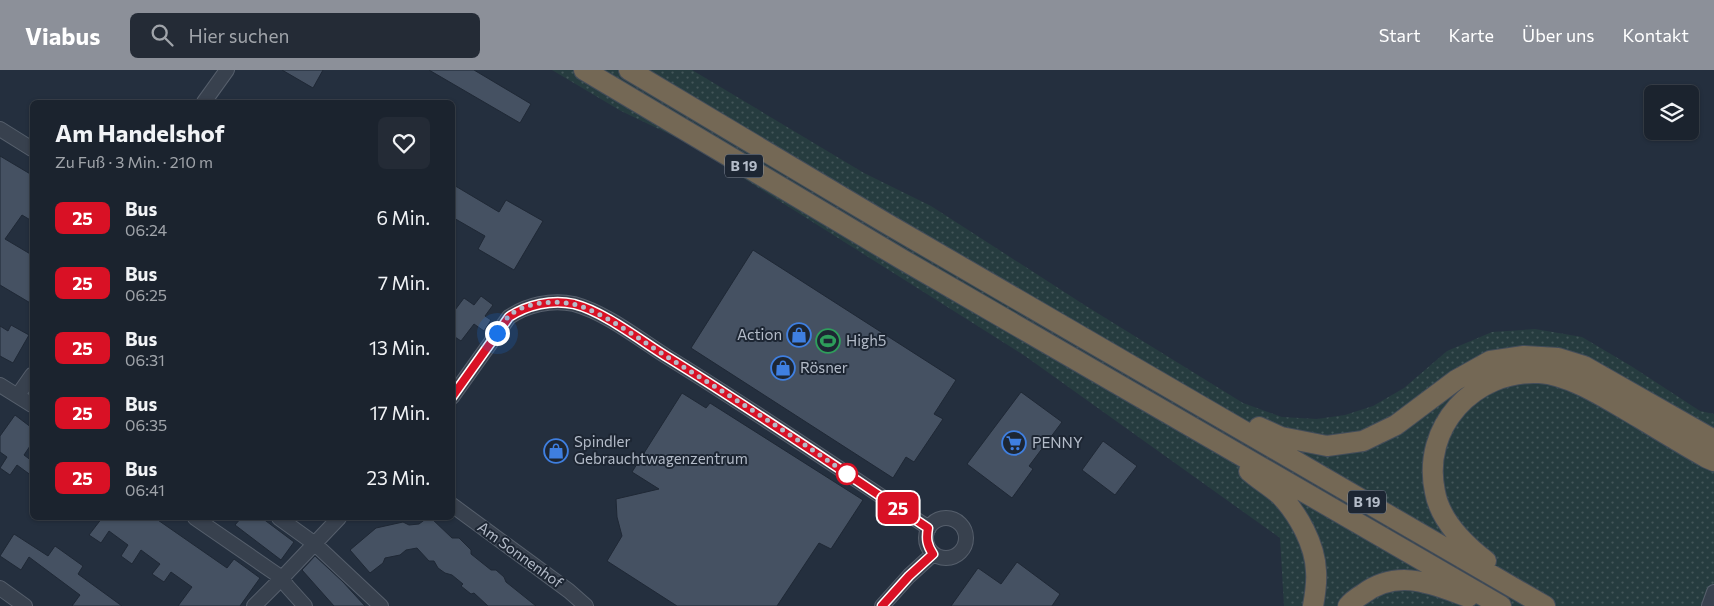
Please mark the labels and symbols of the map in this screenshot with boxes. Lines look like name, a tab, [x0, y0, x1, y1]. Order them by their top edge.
road number: B 19	[725, 154, 763, 178]
your location	[485, 321, 510, 346]
shop icon: Action	[786, 322, 812, 348]
place label: Action	[737, 325, 782, 343]
sports icon: High5	[815, 328, 841, 354]
place label: High5	[846, 331, 886, 349]
shop icon: Rösner	[770, 355, 796, 381]
place label: Rösner	[800, 358, 848, 376]
supermarket icon: PENNY	[1001, 430, 1027, 456]
place label: Spindler Gebrauchtwagenzentrum	[574, 432, 748, 467]
place label: PENNY	[1032, 433, 1083, 451]
shop icon: Spindler Gebrauchtwagenzentrum	[543, 438, 569, 464]
unlabelled marker	[836, 463, 858, 485]
road number: B 19	[1348, 491, 1386, 514]
line badge: 25	[876, 492, 920, 524]
street label: Am Sonnenhof	[474, 517, 567, 591]

